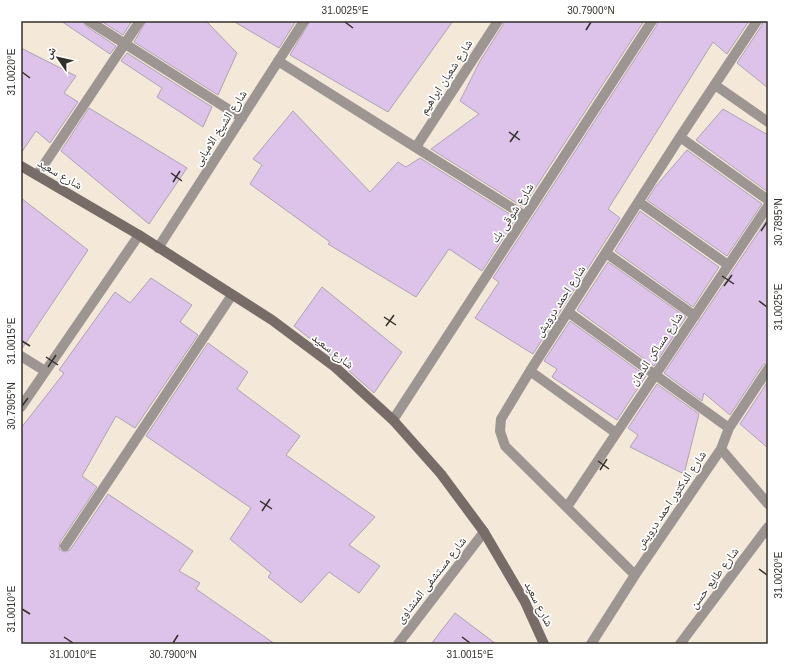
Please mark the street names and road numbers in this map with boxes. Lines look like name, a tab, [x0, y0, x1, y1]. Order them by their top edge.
street label: شارع شعبان ابراهيم	[417, 37, 476, 118]
street label: شارع الشيخ الامبابى	[190, 87, 251, 169]
street label: شارع سعيد	[35, 156, 85, 193]
street label: شارع شوقى بك	[487, 180, 537, 246]
street label: شارع احمد درويش	[532, 263, 589, 340]
street label: شارع مساكن الدهان	[626, 310, 687, 389]
street label: شارع سعيد	[309, 330, 357, 372]
street label: شارع الدكتور احمد درويش	[633, 448, 710, 553]
street label: شارع مستشفى المنشاوى	[393, 534, 470, 627]
street label: شارع طايع حسن	[686, 545, 742, 612]
street label: شارع سعيد	[521, 579, 556, 630]

